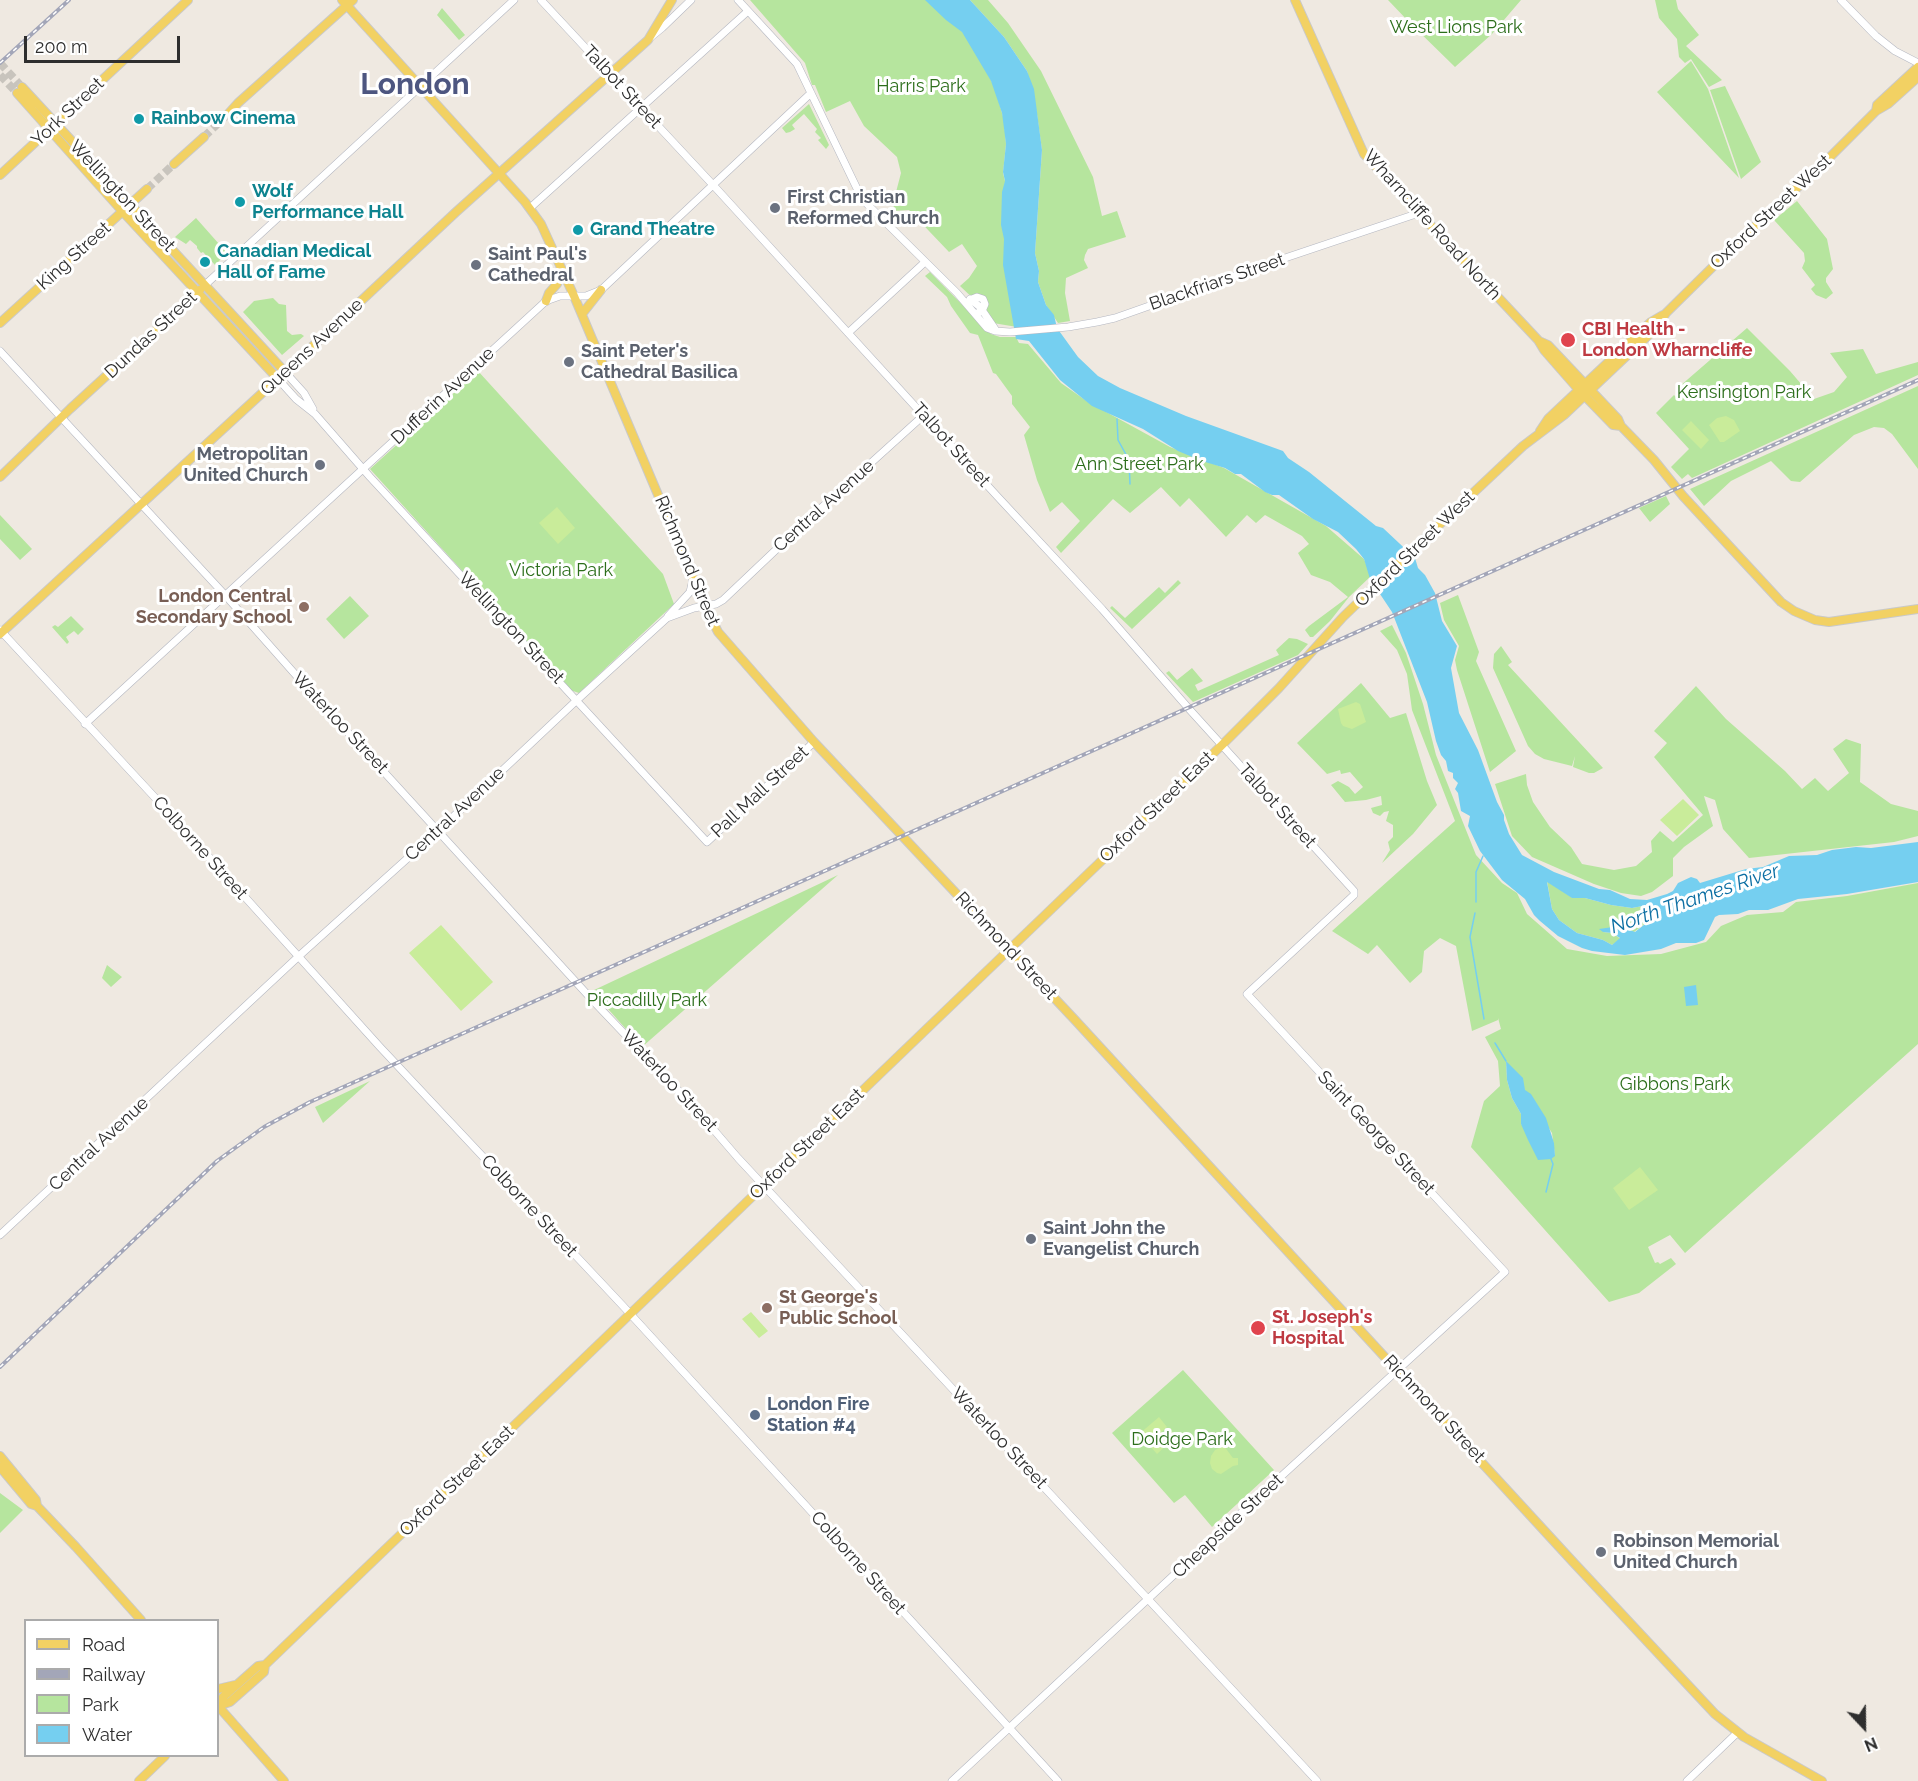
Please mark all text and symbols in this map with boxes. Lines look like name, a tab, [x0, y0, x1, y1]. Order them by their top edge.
park label: West Lions Park	[1389, 17, 1523, 39]
scale bar	[27, 24, 183, 62]
text: 200 m	[35, 36, 88, 57]
street label: Talbot Street	[578, 41, 666, 133]
district label: London	[360, 67, 470, 103]
street label: York Street	[27, 73, 109, 151]
park label: Harris Park	[876, 76, 966, 98]
place label: Rainbow Cinema	[151, 108, 296, 130]
marker: Rainbow Cinema	[132, 112, 146, 126]
street label: Wellington Street	[65, 136, 179, 256]
street label: Wharncliffe Road North	[1359, 145, 1505, 305]
street label: Oxford Street West	[1706, 150, 1836, 274]
place label: Wolf Performance Hall	[252, 181, 403, 224]
place label: First Christian Reformed Church	[787, 187, 939, 230]
marker: Wolf Performance Hall	[233, 195, 247, 209]
marker: First Christian Reformed Church	[768, 201, 782, 215]
street label: King Street	[33, 217, 115, 295]
place label: Grand Theatre	[590, 219, 715, 241]
marker: Grand Theatre	[571, 223, 585, 237]
place label: Canadian Medical Hall of Fame	[217, 241, 371, 284]
place label: Saint Paul's Cathedral	[488, 244, 587, 286]
street label: Blackfriars Street	[1147, 249, 1287, 315]
marker: Canadian Medical Hall of Fame	[198, 255, 212, 269]
marker: Saint Paul's Cathedral	[469, 258, 483, 272]
street label: Dundas Street	[100, 287, 202, 383]
street label: Queens Avenue	[256, 294, 368, 400]
place label: CBI Health - London Wharncliffe	[1582, 319, 1753, 362]
marker: CBI Health - London Wharncliffe	[1559, 331, 1577, 349]
place label: Saint Peter's Cathedral Basilica	[581, 341, 738, 384]
street label: Dufferin Avenue	[387, 343, 499, 449]
marker: Saint Peter's Cathedral Basilica	[562, 355, 576, 369]
park label: Kensington Park	[1677, 382, 1811, 404]
street label: Talbot Street	[908, 398, 994, 492]
place label: Metropolitan United Church	[183, 444, 308, 486]
park label: Ann Street Park	[1075, 454, 1203, 476]
street label: Central Avenue	[769, 455, 879, 557]
marker: Metropolitan United Church	[313, 458, 327, 472]
street label: Oxford Street West	[1351, 486, 1479, 612]
street label: Richmond Street	[650, 493, 724, 629]
park label: Victoria Park	[509, 560, 613, 582]
street label: Wellington Street	[454, 568, 568, 688]
place label: London Central Secondary School	[136, 586, 292, 628]
marker: London Central Secondary School	[297, 600, 311, 614]
street label: Waterloo Street	[287, 668, 393, 778]
street label: Pall Mall Street	[707, 741, 813, 843]
street label: Oxford Street East	[1095, 747, 1219, 867]
street label: Talbot Street	[1234, 759, 1320, 853]
street label: Central Avenue	[401, 762, 509, 866]
street label: Colborne Street	[148, 792, 252, 904]
water label: North Thames River	[1607, 859, 1783, 939]
street label: Richmond Street	[951, 888, 1061, 1004]
park label: Piccadilly Park	[587, 990, 707, 1012]
street label: Waterloo Street	[616, 1026, 722, 1136]
street label: Saint George Street	[1313, 1066, 1439, 1200]
park label: Gibbons Park	[1620, 1074, 1730, 1096]
street label: Oxford Street East	[745, 1084, 869, 1204]
street label: Central Avenue	[45, 1092, 153, 1196]
street label: Colborne Street	[476, 1150, 582, 1262]
place label: Saint John the Evangelist Church	[1043, 1218, 1199, 1260]
marker: Saint John the Evangelist Church	[1024, 1232, 1038, 1246]
place label: St George's Public School	[779, 1287, 897, 1330]
marker: St George's Public School	[760, 1301, 774, 1315]
place label: St. Joseph's Hospital	[1272, 1307, 1372, 1350]
marker: St. Joseph's Hospital	[1249, 1319, 1267, 1337]
street label: Richmond Street	[1379, 1351, 1489, 1467]
street label: Waterloo Street	[946, 1383, 1052, 1493]
place label: London Fire Station #4	[767, 1394, 869, 1436]
marker: London Fire Station #4	[748, 1408, 762, 1422]
street label: Oxford Street East	[395, 1421, 519, 1541]
park label: Doidge Park	[1131, 1429, 1233, 1451]
street label: Cheapside Street	[1168, 1469, 1288, 1583]
street label: Colborne Street	[806, 1507, 910, 1619]
place label: Robinson Memorial United Church	[1613, 1531, 1779, 1574]
marker: Robinson Memorial United Church	[1594, 1545, 1608, 1559]
legend	[24, 1619, 219, 1757]
text: Road	[82, 1634, 125, 1655]
text: Railway	[82, 1664, 146, 1685]
text: Park	[82, 1694, 119, 1715]
north arrow	[1834, 1697, 1894, 1757]
text: Water	[82, 1724, 132, 1745]
text: N	[1862, 1733, 1880, 1755]

